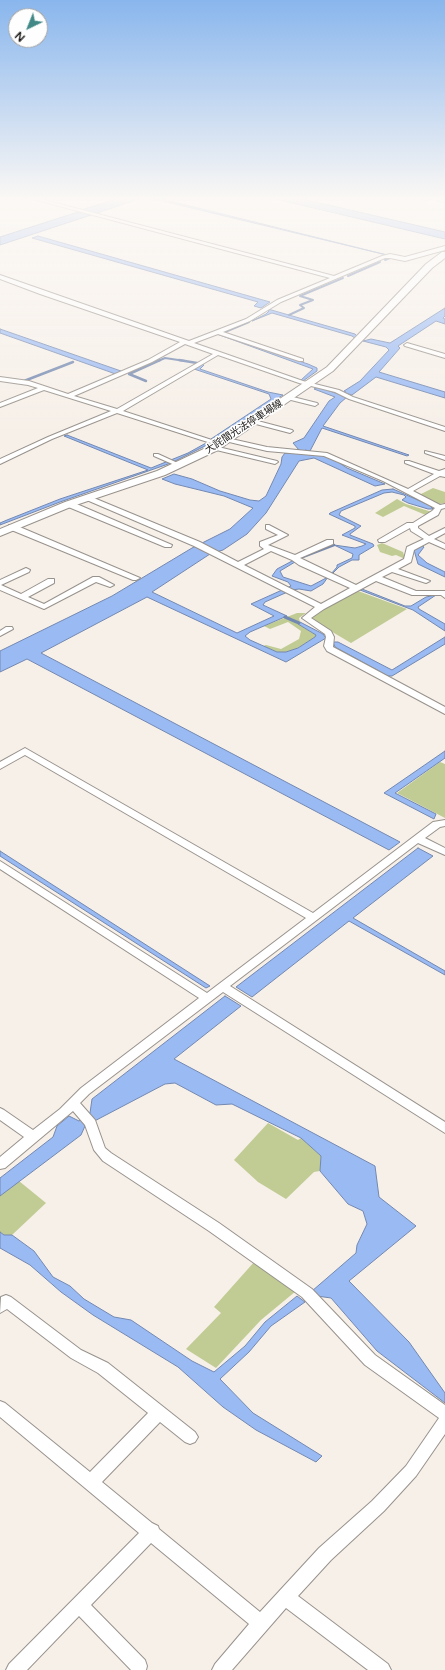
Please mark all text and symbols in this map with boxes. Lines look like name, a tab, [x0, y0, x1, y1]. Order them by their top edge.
north arrow	[8, 8, 48, 48]
text: N	[12, 29, 28, 44]
street label: 大詫間光法停車場線	[203, 397, 285, 457]

